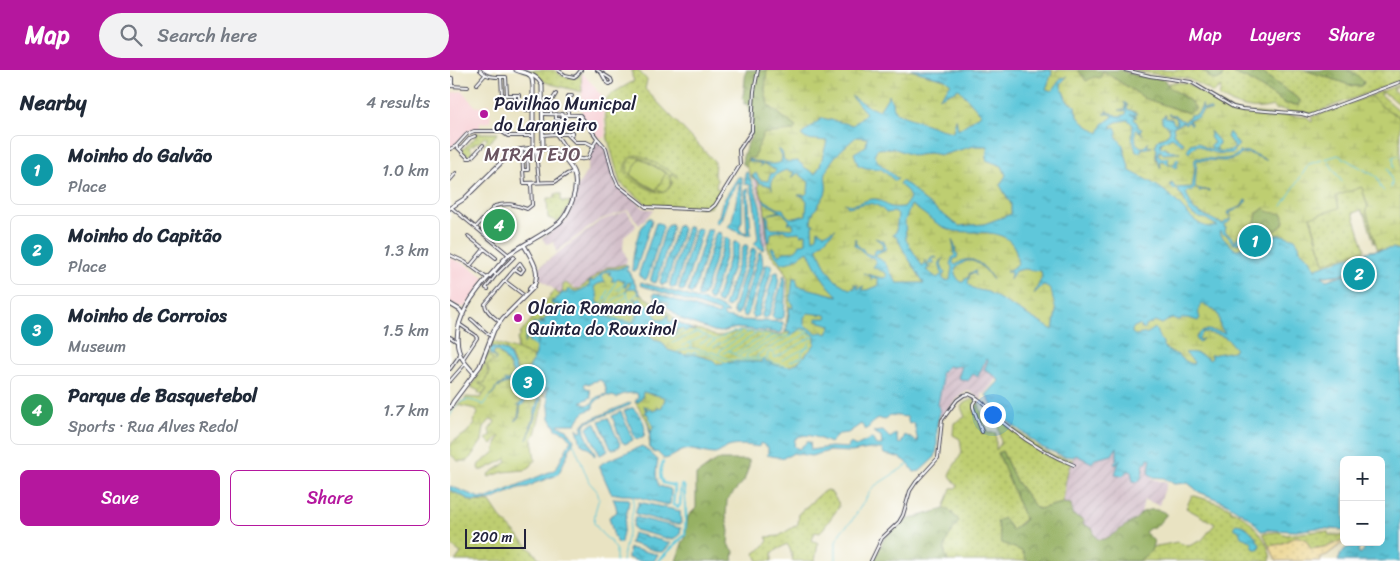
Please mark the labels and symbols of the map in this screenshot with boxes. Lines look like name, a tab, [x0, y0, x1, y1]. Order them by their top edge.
place label: Pavilhão Municpal do Laranjeiro	[494, 88, 637, 141]
marker: Pavilhão Municpal do Laranjeiro	[478, 108, 490, 120]
district label: MIRATEJO	[484, 138, 582, 171]
pin: 4	[483, 206, 515, 244]
pin: 1	[1239, 222, 1271, 260]
pin: 2	[1343, 255, 1375, 293]
place label: Olaria Romana da Quinta do Rouxinol	[528, 292, 678, 345]
marker: Olaria Romana da Quinta do Rouxinol	[512, 312, 524, 324]
pin: 3	[512, 363, 544, 401]
your location	[980, 402, 1006, 428]
scale bar	[465, 526, 526, 549]

